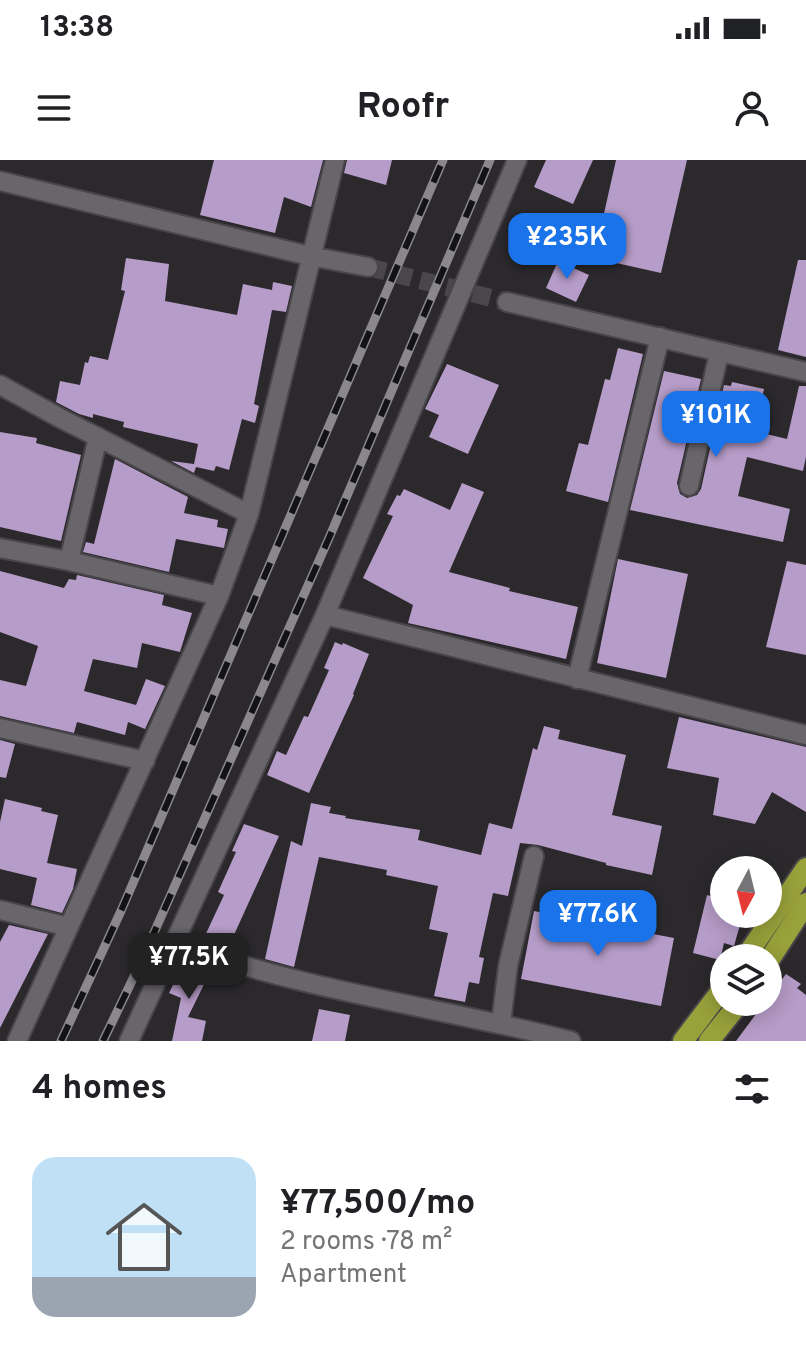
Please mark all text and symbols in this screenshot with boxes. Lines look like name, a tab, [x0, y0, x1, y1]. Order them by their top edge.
text: 13:38	[40, 10, 114, 47]
text: Roofr	[357, 85, 449, 131]
icon: menu	[32, 86, 76, 130]
icon: person	[730, 86, 774, 130]
pin: ¥235K	[511, 213, 623, 281]
text: ¥235K	[526, 222, 608, 255]
pin: ¥101K	[660, 391, 772, 459]
text: ¥101K	[680, 400, 752, 433]
north arrow	[710, 856, 782, 928]
map controls	[710, 856, 782, 1016]
pin: ¥77.6K	[533, 890, 663, 958]
text: ¥77.6K	[557, 899, 639, 932]
pin: ¥77.5K	[124, 933, 254, 1001]
text: ¥77.5K	[149, 942, 229, 975]
button: layers	[710, 944, 782, 1016]
icon: filters	[730, 1067, 774, 1111]
text: 4 homes	[32, 1068, 167, 1111]
text: ¥77,500/mo	[280, 1183, 475, 1226]
icon: home	[96, 1189, 192, 1285]
text: 2 rooms · 78 m²	[280, 1226, 452, 1259]
text: Apartment	[280, 1259, 407, 1292]

